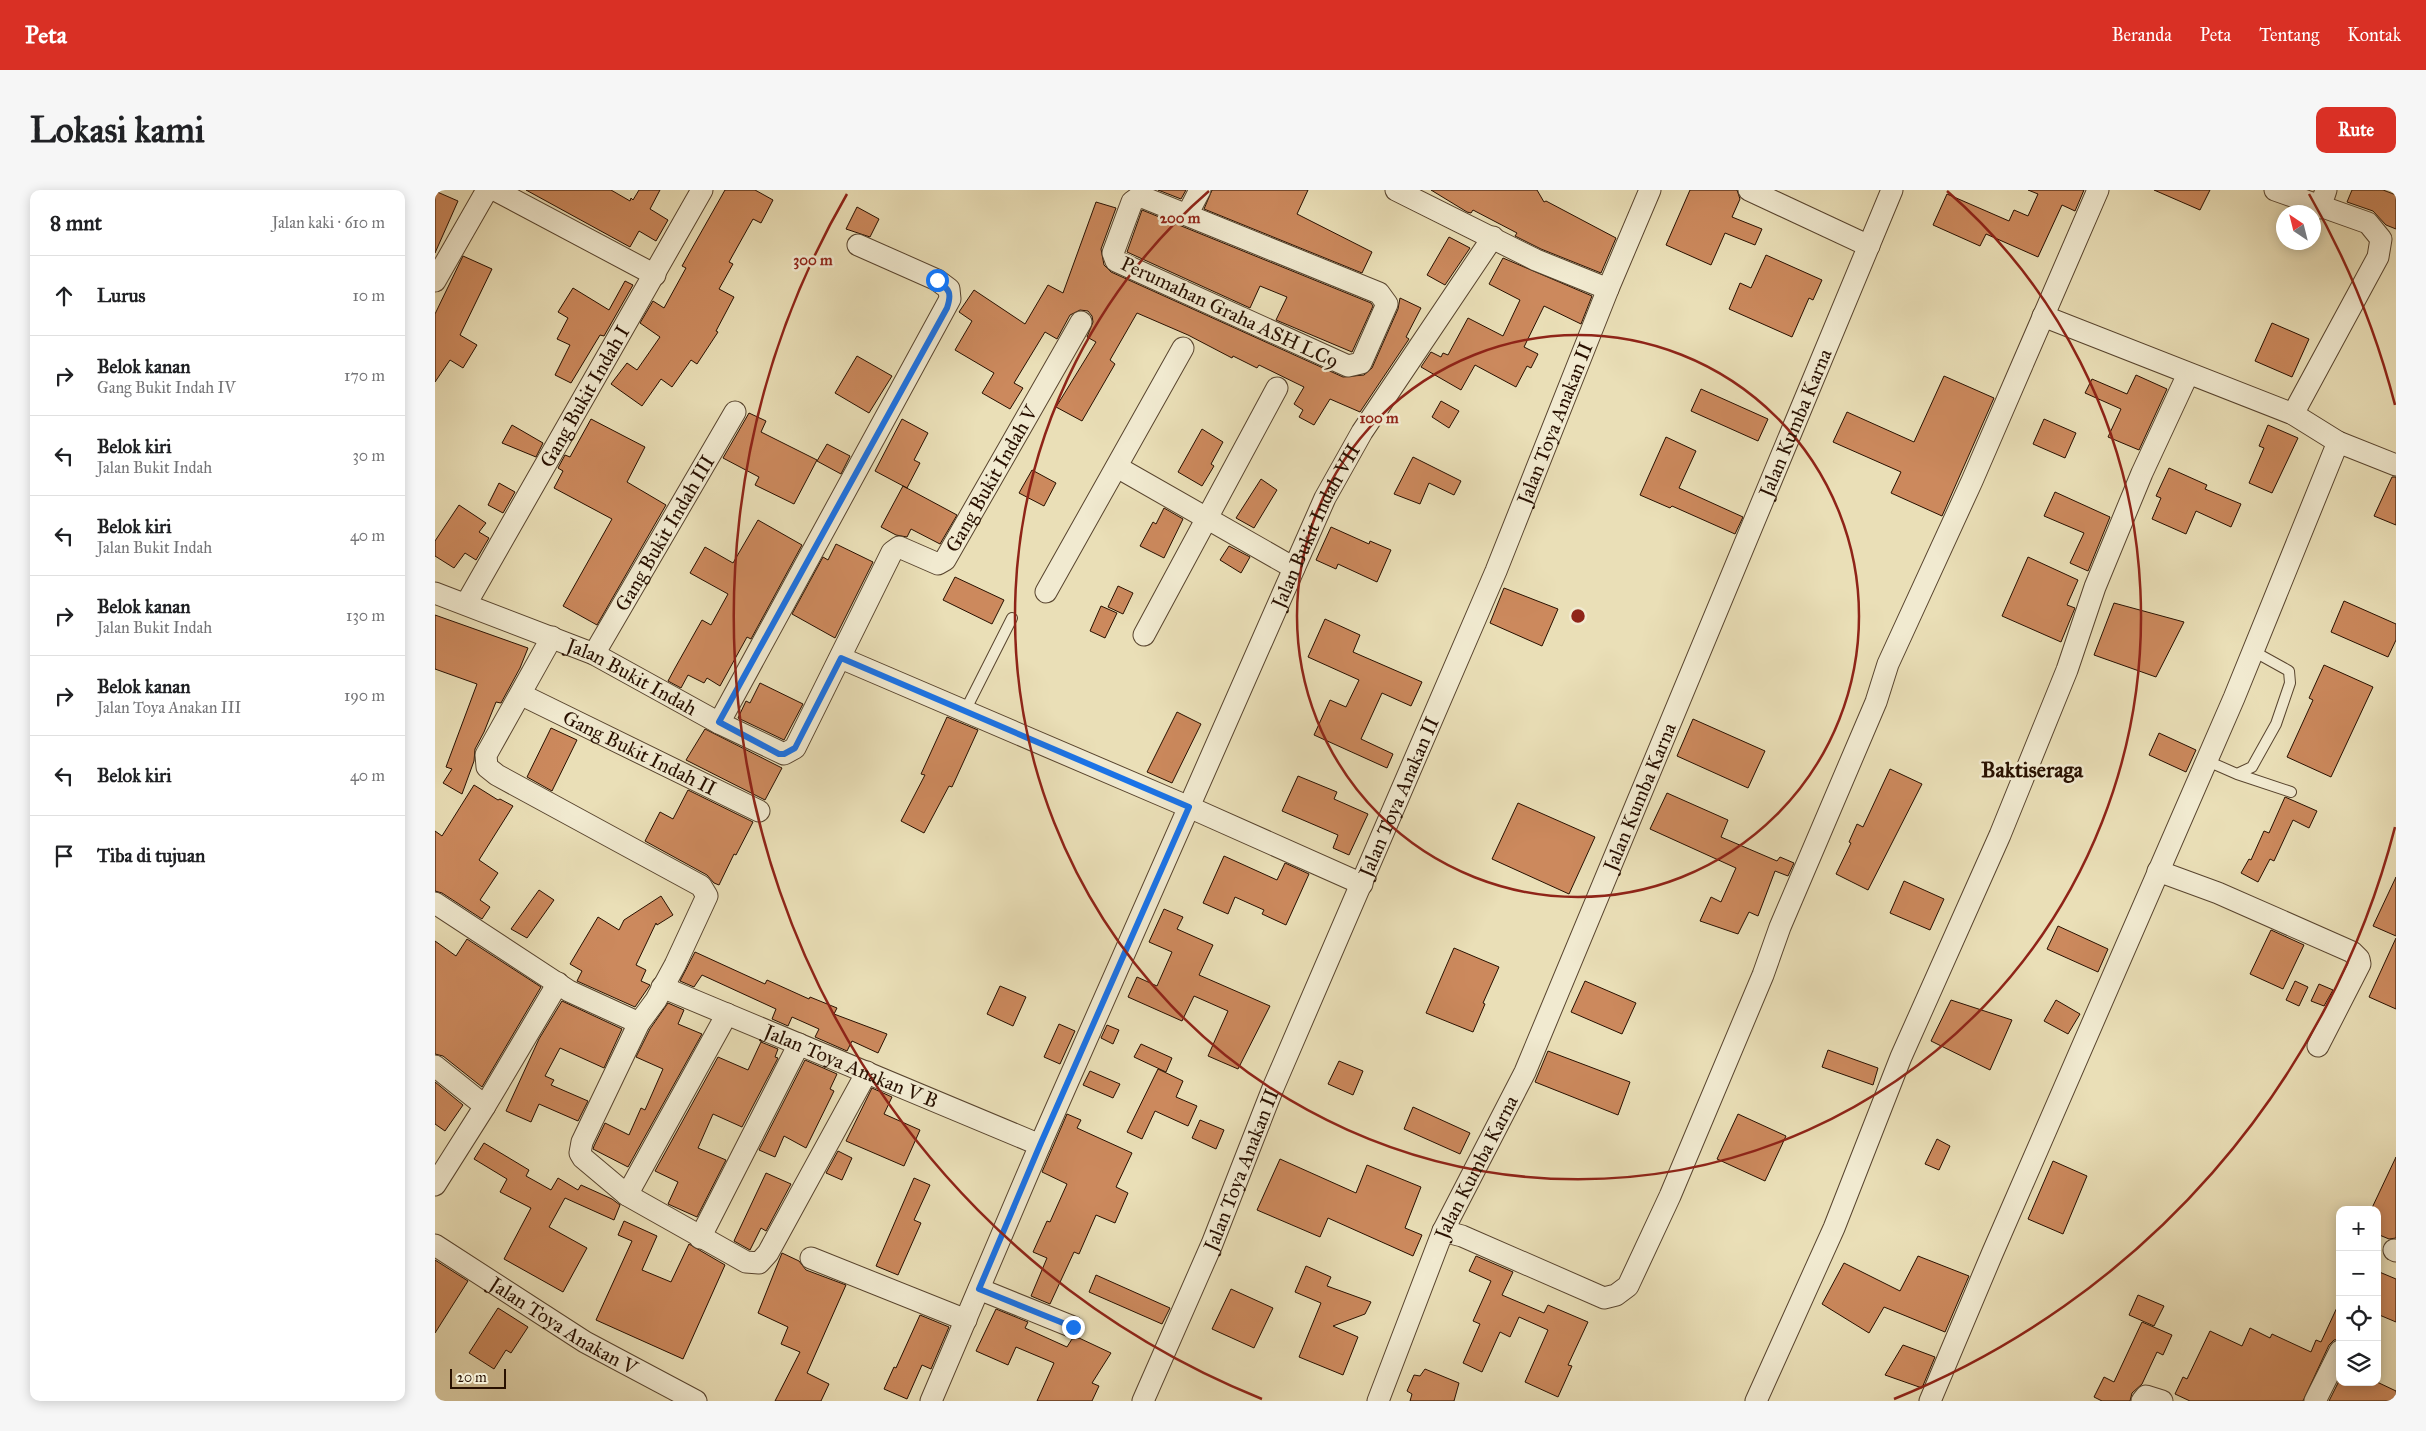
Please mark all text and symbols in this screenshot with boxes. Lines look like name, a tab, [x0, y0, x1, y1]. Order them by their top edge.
text: Peta	[25, 20, 67, 50]
text: Beranda	[2112, 24, 2172, 46]
text: Peta	[2200, 24, 2231, 46]
text: Tentang	[2259, 24, 2319, 46]
text: Kontak	[2347, 24, 2401, 46]
button: Rute	[2316, 107, 2396, 153]
text: Lokasi kami	[30, 109, 205, 152]
north arrow	[2276, 205, 2321, 250]
text: 200 m	[1160, 209, 1201, 227]
text: 8 mnt	[50, 210, 102, 236]
text: Jalan kaki · 610 m	[272, 213, 385, 232]
text: 300 m	[793, 251, 833, 270]
street label: Perumahan Graha ASH LC9	[1117, 251, 1343, 373]
route start	[926, 269, 949, 292]
icon: ahead	[50, 282, 78, 310]
text: Lurus	[97, 284, 145, 307]
text: 10 m	[353, 286, 385, 305]
street label: Gang Bukit Indah I	[534, 321, 634, 472]
street label: Jalan Toya Anakan II	[1511, 339, 1598, 510]
street label: Jalan Kumba Karna	[1753, 345, 1837, 503]
text: Belok kanan	[97, 355, 191, 378]
icon: right	[50, 362, 78, 390]
text: 170 m	[344, 366, 385, 385]
text: Gang Bukit Indah IV	[97, 378, 236, 397]
street label: Gang Bukit Indah V	[940, 400, 1043, 556]
text: 100 m	[1359, 409, 1399, 427]
text: Belok kiri	[97, 435, 171, 458]
street label: Jalan Bukit Indah VII	[1265, 439, 1365, 614]
icon: left	[50, 442, 78, 470]
text: 30 m	[352, 446, 385, 465]
street label: Gang Bukit Indah III	[610, 451, 719, 615]
text: Jalan Bukit Indah	[97, 458, 212, 477]
text: Belok kiri	[97, 515, 171, 538]
icon: left	[50, 522, 78, 550]
text: 40 m	[350, 526, 385, 545]
text: Jalan Bukit Indah	[97, 538, 212, 557]
text: Belok kanan	[97, 595, 191, 618]
icon: right	[50, 602, 78, 630]
text: 130 m	[346, 606, 385, 625]
centre of rings	[1569, 607, 1587, 625]
text: Jalan Bukit Indah	[97, 618, 212, 637]
street label: Jalan Bukit Indah	[561, 632, 701, 720]
text: Belok kanan	[97, 675, 191, 698]
icon: right	[50, 682, 78, 710]
text: 190 m	[344, 686, 385, 705]
text: Jalan Toya Anakan III	[97, 698, 241, 717]
street label: Gang Bukit Indah II	[559, 705, 720, 800]
street label: Jalan Toya Anakan II	[1353, 713, 1444, 883]
street label: Jalan Kumba Karna	[1597, 719, 1681, 877]
district label: Baktiseraga	[1981, 756, 2084, 783]
icon: left	[50, 762, 78, 790]
text: Belok kiri	[97, 764, 171, 787]
text: 40 m	[350, 766, 385, 785]
icon: arrive	[50, 842, 78, 870]
text: Tiba di tujuan	[97, 844, 205, 867]
street label: Jalan Toya Anakan V B	[758, 1018, 942, 1113]
street label: Jalan Toya Anakan II	[1198, 1085, 1283, 1257]
street label: Jalan Kumba Karna	[1429, 1091, 1523, 1244]
map controls	[2336, 1206, 2381, 1386]
button: +	[2336, 1206, 2381, 1251]
button: −	[2336, 1251, 2381, 1296]
street label: Jalan Toya Anakan V	[483, 1271, 643, 1380]
button: locate	[2336, 1296, 2381, 1341]
route end	[1062, 1316, 1085, 1339]
button: layers	[2336, 1341, 2381, 1386]
scale bar	[450, 1366, 506, 1389]
text: 20 m	[457, 1369, 487, 1386]

